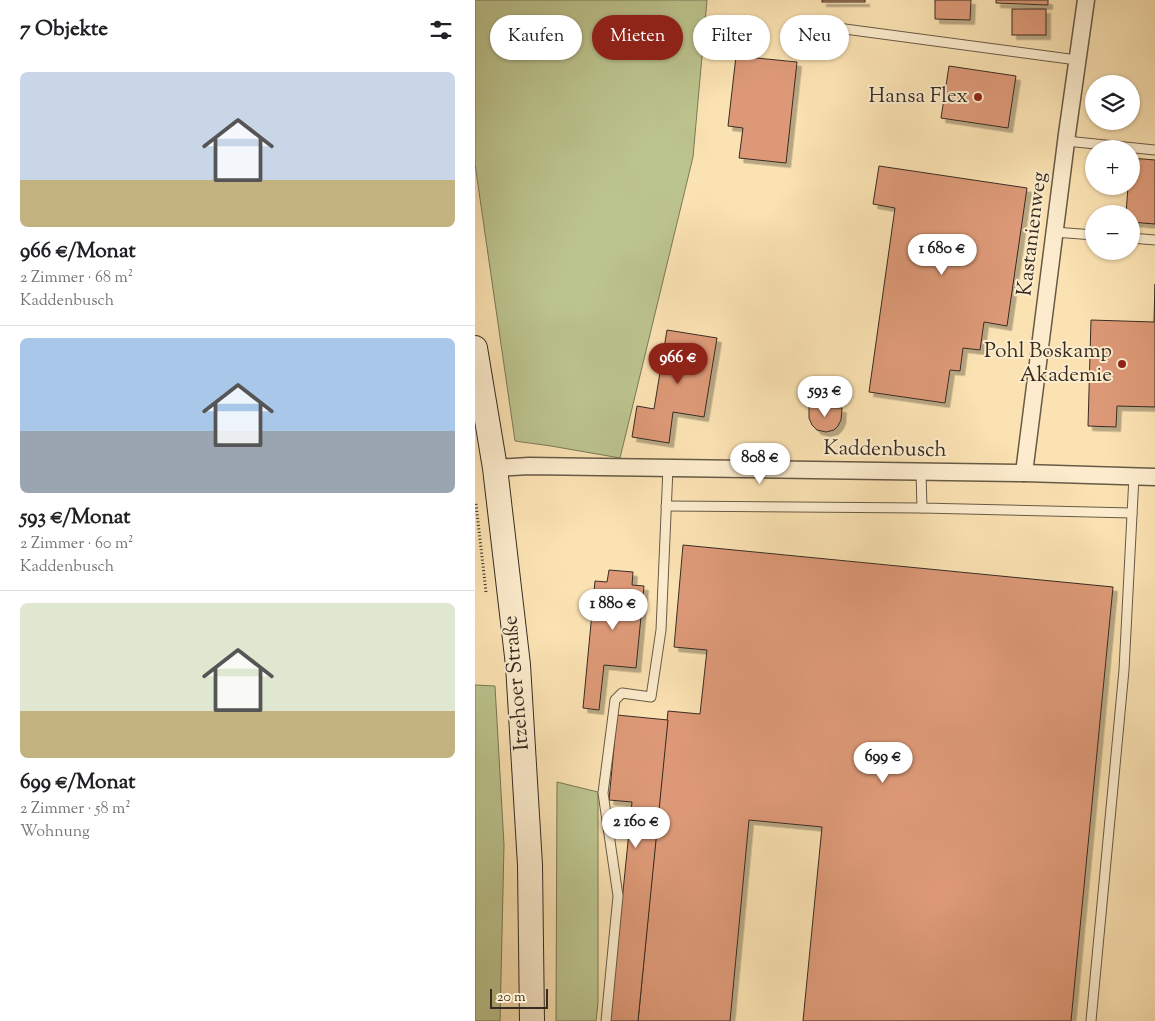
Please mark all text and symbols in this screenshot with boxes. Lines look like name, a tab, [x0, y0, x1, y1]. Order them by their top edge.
text: 7 Objekte	[20, 15, 108, 45]
chip: Kaufen	[490, 15, 582, 60]
chip: Mieten	[592, 15, 683, 60]
chip: Filter	[693, 15, 770, 60]
chip: Neu	[780, 15, 849, 60]
icon: filters	[427, 16, 455, 44]
map controls	[1085, 75, 1140, 260]
button: layers	[1085, 75, 1140, 130]
place label: Hansa Flex	[869, 82, 968, 112]
marker: Hansa Flex	[972, 91, 984, 103]
icon: home	[193, 105, 283, 195]
button: +	[1085, 140, 1140, 195]
street label: Kastanienweg	[1010, 170, 1056, 298]
button: −	[1085, 205, 1140, 260]
pin: 1 680 €	[896, 234, 988, 276]
text: 966 €/Monat	[20, 237, 136, 267]
text: 1 680 €	[919, 238, 965, 261]
text: 2 Zimmer · 68 m²	[20, 267, 133, 290]
text: Kaddenbusch	[20, 290, 114, 313]
place label: Pohl Boskamp Akademie	[984, 337, 1112, 391]
pin: 966 €	[643, 342, 713, 385]
text: 966 €	[660, 347, 696, 370]
marker: Pohl Boskamp Akademie	[1116, 358, 1128, 370]
icon: home	[193, 370, 283, 460]
pin: 593 €	[790, 376, 860, 418]
text: 593 €	[809, 380, 841, 403]
street label: Kaddenbusch	[823, 434, 947, 466]
pin: 808 €	[725, 442, 795, 485]
text: 808 €	[741, 447, 779, 470]
text: 593 €/Monat	[20, 503, 130, 533]
text: 2 Zimmer · 60 m²	[20, 533, 134, 556]
text: Kaddenbusch	[20, 556, 114, 579]
pin: 1 880 €	[567, 588, 659, 631]
text: 1 880 €	[590, 593, 636, 616]
street label: Itzehoer Straße	[496, 614, 538, 752]
icon: home	[193, 635, 283, 725]
pin: 699 €	[848, 742, 918, 784]
text: 699 €	[865, 746, 901, 769]
text: 699 €/Monat	[20, 768, 135, 798]
text: 2 Zimmer · 58 m²	[20, 798, 131, 821]
pin: 2 160 €	[590, 806, 682, 849]
text: 2 160 €	[613, 811, 659, 834]
text: Wohnung	[20, 821, 90, 844]
scale bar	[490, 986, 547, 1009]
text: 20 m	[497, 988, 526, 1008]

